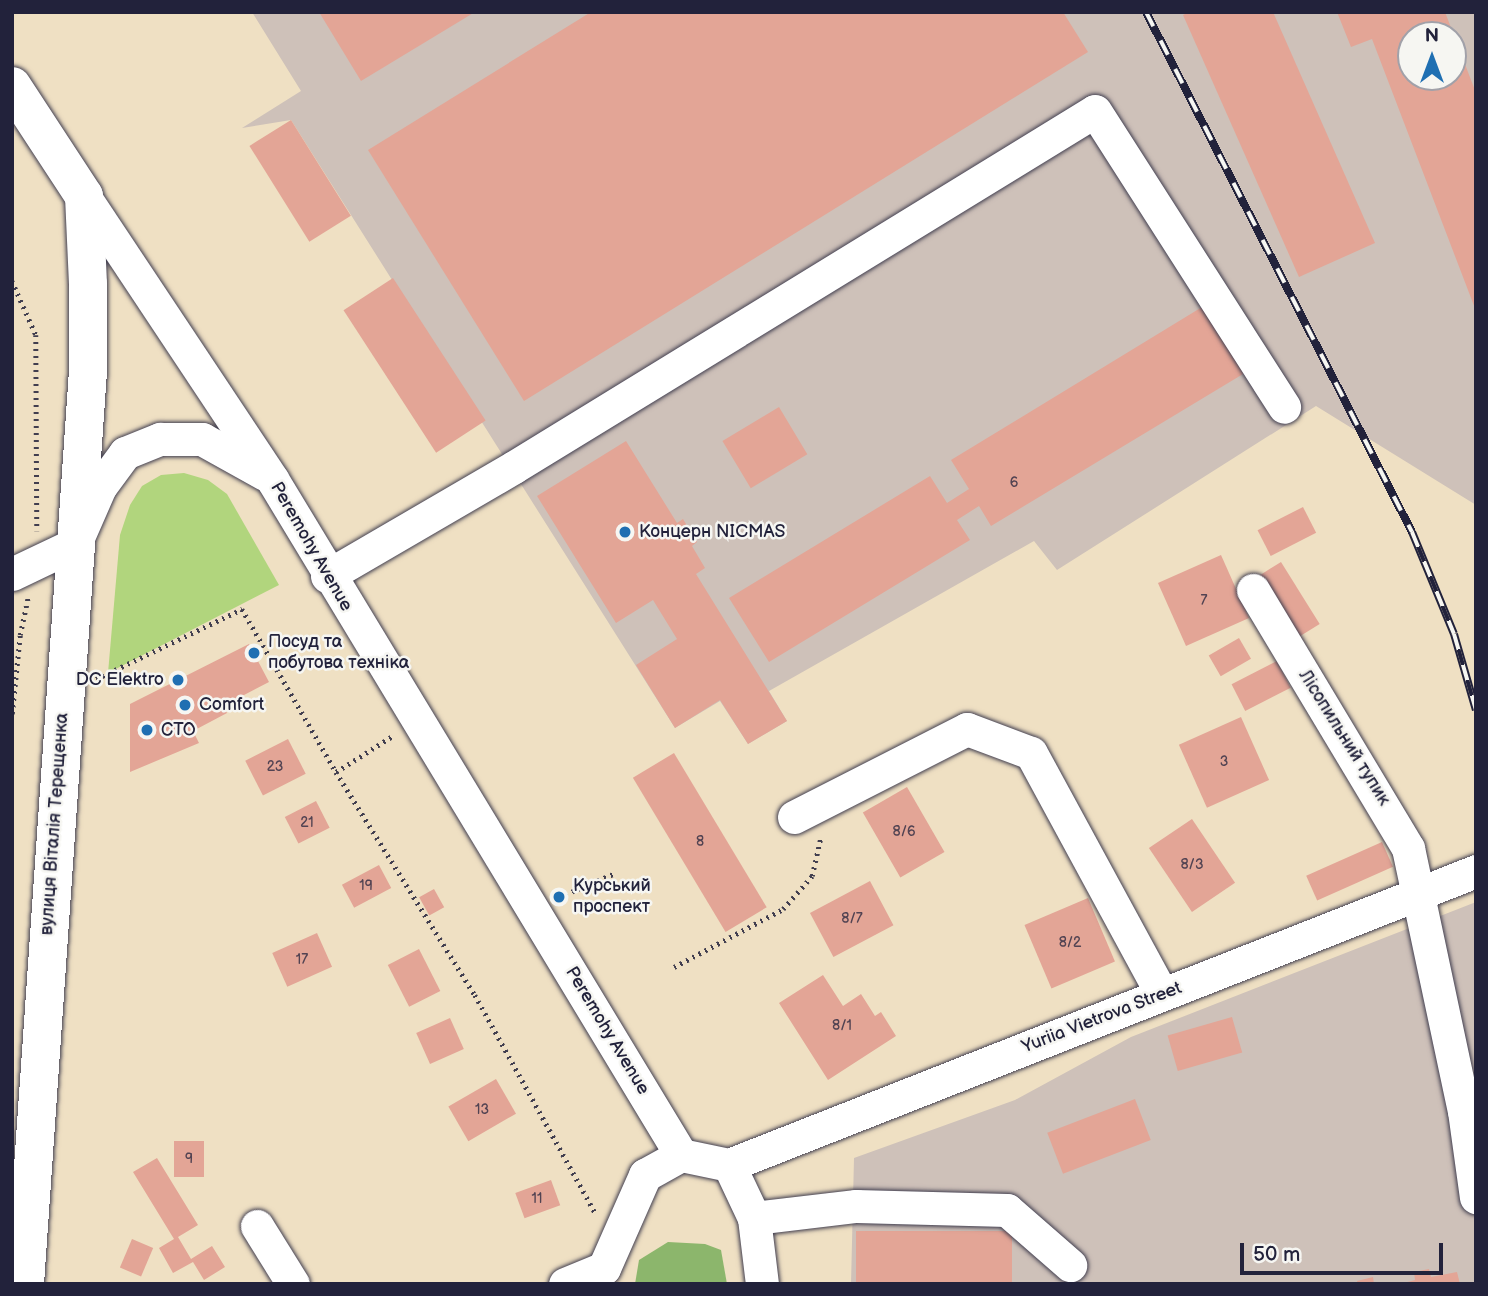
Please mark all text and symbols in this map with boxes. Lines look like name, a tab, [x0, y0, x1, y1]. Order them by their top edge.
north arrow	[1397, 21, 1467, 91]
text: N	[1425, 25, 1439, 48]
house number: 6	[1010, 475, 1018, 491]
street label: Peremohy Avenue	[265, 478, 357, 616]
place label: Концерн NICMAS	[639, 521, 785, 543]
marker: Концерн NICMAS	[617, 524, 633, 540]
house number: 7	[1201, 593, 1207, 609]
place label: Посуд та побутова техніка	[268, 632, 409, 674]
marker: Посуд та побутова техніка	[246, 645, 262, 661]
street label: Лісопильний тупик	[1294, 666, 1394, 810]
place label: DC Elektro	[76, 669, 164, 691]
marker: DC Elektro	[170, 672, 186, 688]
place label: Comfort	[199, 694, 264, 716]
marker: Comfort	[177, 697, 193, 713]
street label: вулиця Віталія Терещенка	[36, 712, 74, 936]
place label: СТО	[161, 719, 196, 741]
marker: СТО	[139, 722, 155, 738]
house number: 3	[1220, 754, 1228, 770]
house number: 23	[267, 759, 283, 775]
house number: 21	[300, 815, 314, 831]
house number: 8/6	[892, 824, 916, 840]
house number: 8	[696, 834, 704, 850]
house number: 8/3	[1180, 857, 1204, 873]
place label: Курський проспект	[573, 876, 651, 918]
house number: 19	[359, 878, 373, 894]
marker: Курський проспект	[551, 889, 567, 905]
house number: 8/7	[841, 911, 863, 927]
house number: 8/2	[1059, 935, 1081, 951]
house number: 17	[296, 952, 308, 968]
street label: Peremohy Avenue	[560, 963, 654, 1099]
street label: Yuriia Vietrova Street	[1019, 977, 1185, 1059]
house number: 8/1	[832, 1018, 852, 1034]
house number: 13	[475, 1102, 489, 1118]
house number: 9	[185, 1151, 193, 1167]
house number: 11	[532, 1191, 542, 1207]
scale bar	[1243, 1230, 1446, 1274]
text: 50 m	[1253, 1242, 1300, 1267]

